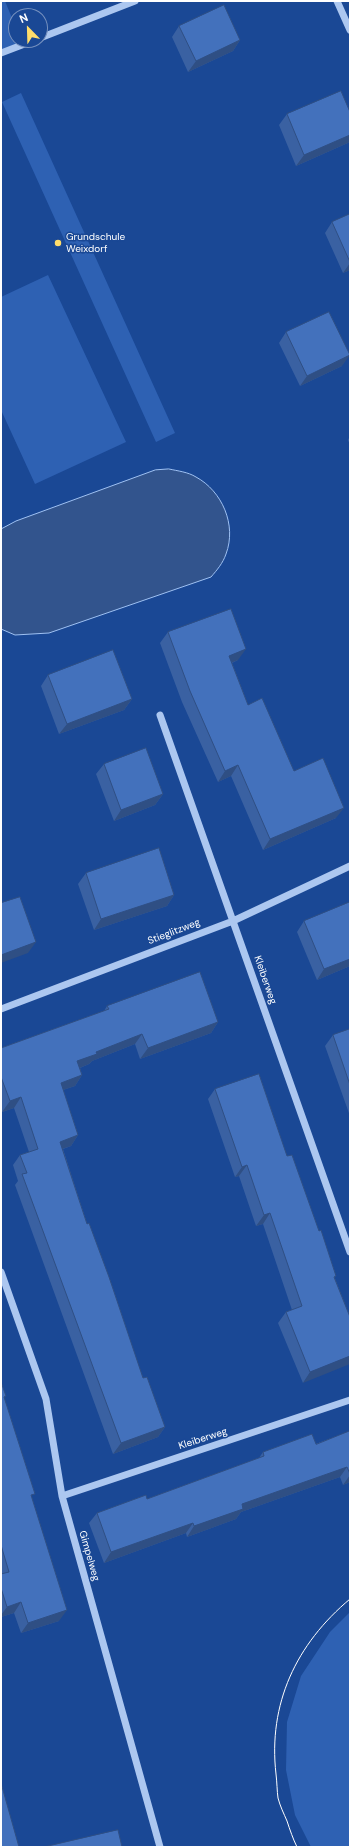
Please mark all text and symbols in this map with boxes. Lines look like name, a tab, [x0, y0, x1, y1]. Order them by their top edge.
north arrow	[8, 8, 48, 48]
text: N	[17, 10, 30, 26]
place label: Grundschule Weixdorf	[66, 231, 125, 254]
marker: Grundschule Weixdorf	[53, 238, 63, 248]
street label: Stieglitzweg	[146, 917, 202, 947]
street label: Kleiberweg	[251, 954, 279, 1006]
street label: Kleiberweg	[177, 1425, 229, 1453]
street label: Gimpelweg	[76, 1529, 102, 1583]

